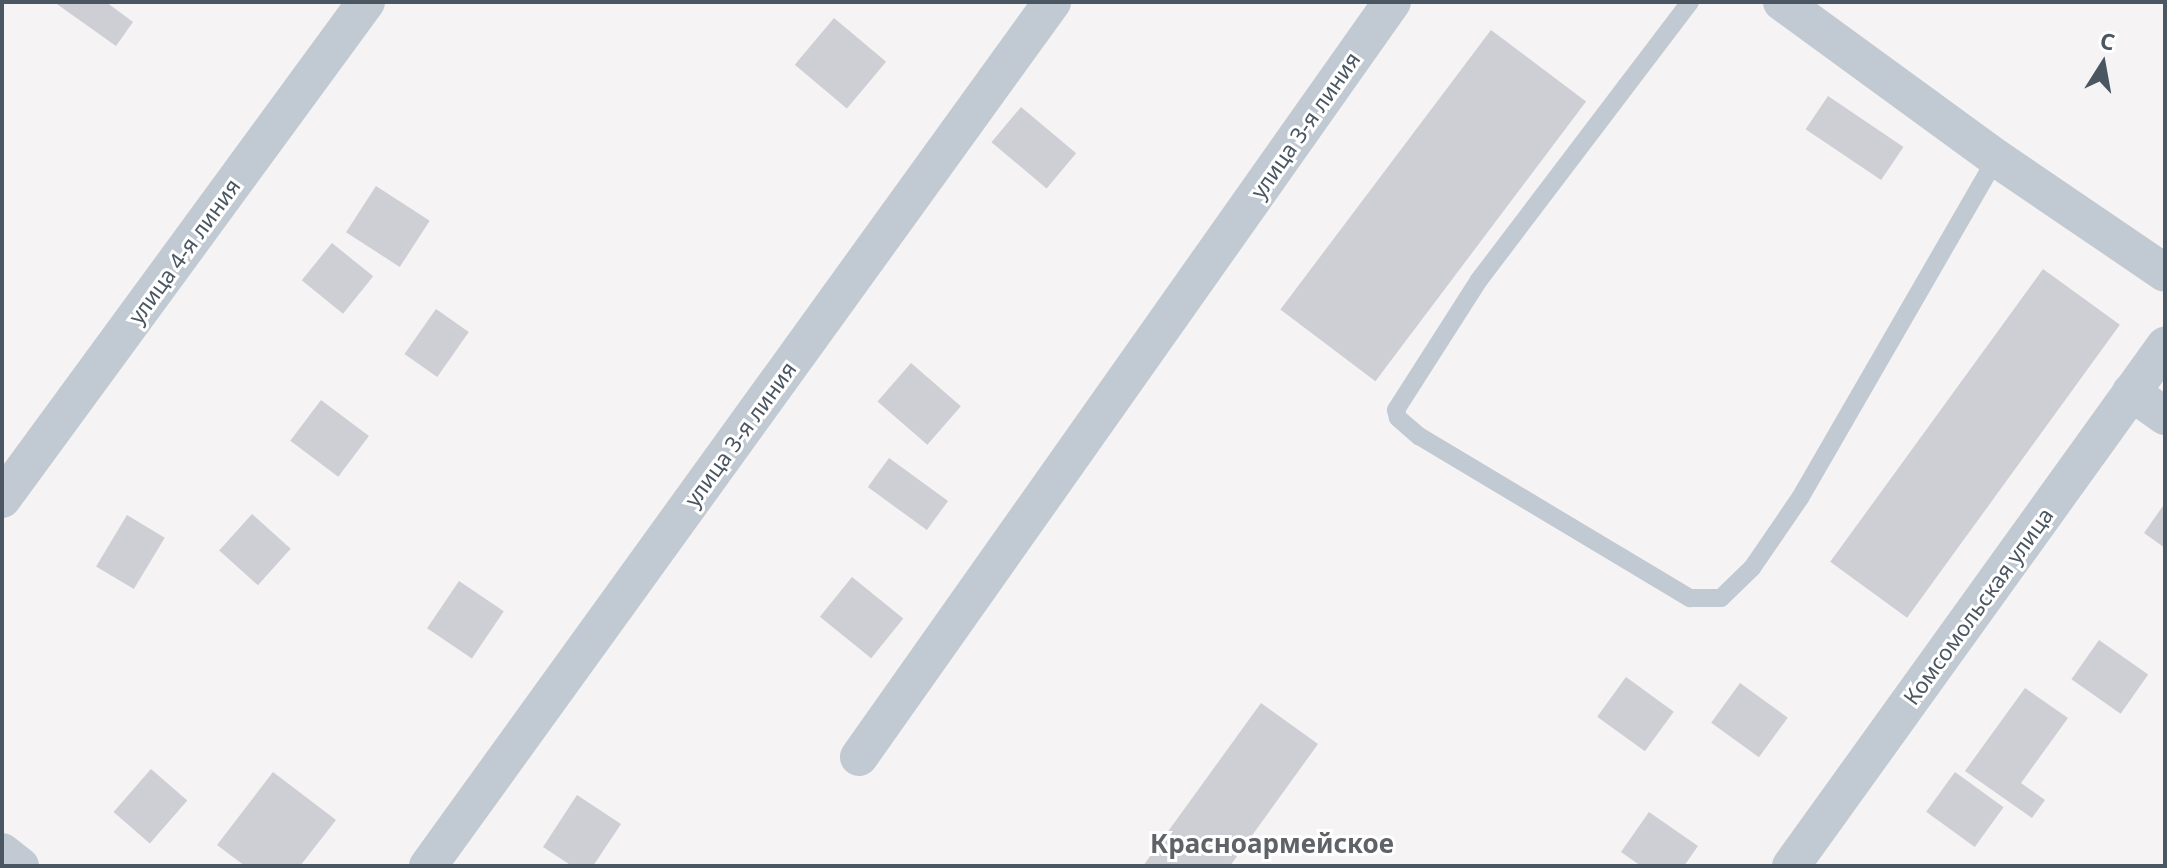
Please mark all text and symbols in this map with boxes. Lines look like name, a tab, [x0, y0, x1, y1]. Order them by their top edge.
north arrow	[2063, 24, 2143, 104]
text: С	[2098, 24, 2117, 57]
street label: улица 3-я линия	[1245, 47, 1365, 203]
street label: улица 4-я линия	[123, 173, 245, 329]
street label: улица 3-я линия	[679, 356, 801, 512]
street label: Комсомольская улица	[1898, 502, 2058, 710]
district label: Красноармейское	[1150, 828, 1394, 860]

